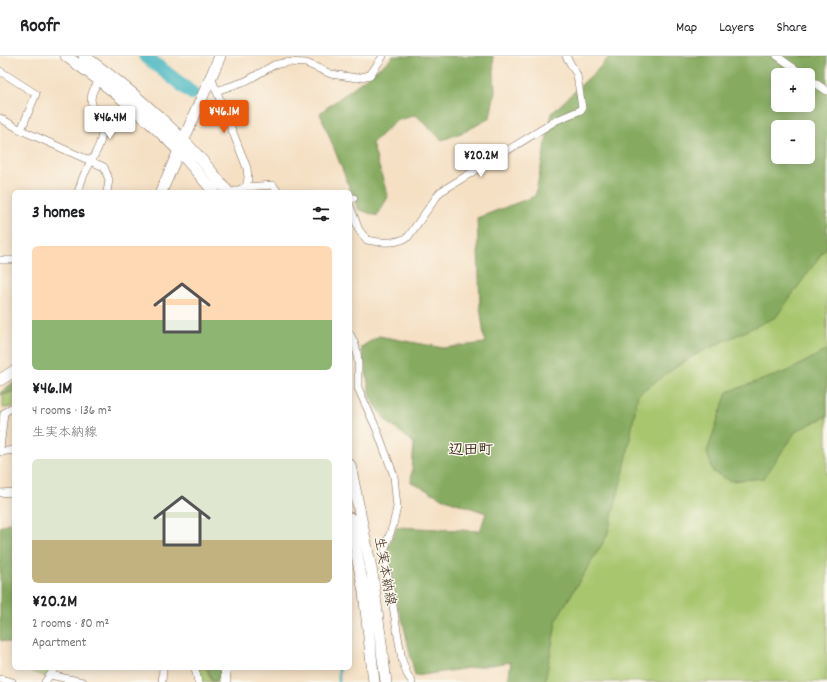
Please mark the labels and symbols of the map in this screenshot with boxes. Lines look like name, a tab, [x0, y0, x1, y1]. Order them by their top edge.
pin: ¥46.1M	[191, 100, 257, 134]
pin: ¥46.4M	[77, 106, 143, 140]
pin: ¥20.2M	[448, 144, 514, 178]
district label: 辺田町	[448, 440, 494, 462]
street label: 生実本納線	[368, 535, 400, 608]

